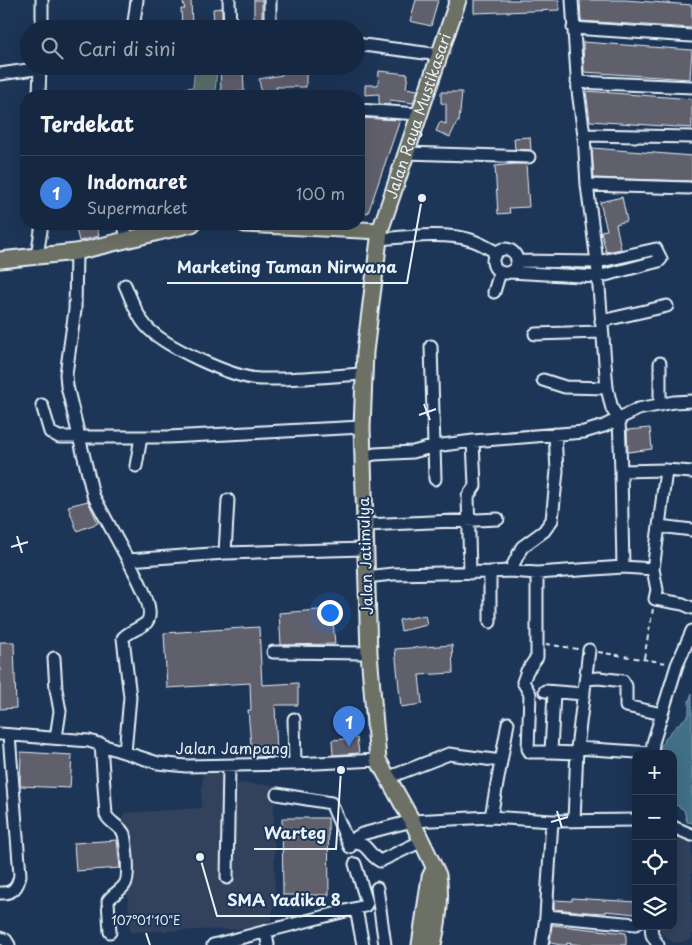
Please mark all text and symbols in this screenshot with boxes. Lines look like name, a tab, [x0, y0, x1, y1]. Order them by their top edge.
search box	[20, 20, 365, 75]
street label: Jalan Raya Mustikasari	[379, 30, 456, 202]
icon: search	[38, 34, 66, 62]
text: Cari di sini	[78, 34, 176, 62]
text: Terdekat	[40, 107, 134, 139]
text: Indomaret	[87, 167, 187, 195]
text: 1	[52, 181, 60, 205]
text: 100 m	[296, 181, 345, 205]
text: Supermarket	[87, 195, 187, 219]
callout: Marketing Taman Nirwana	[167, 252, 407, 283]
text: Marketing Taman Nirwana	[177, 254, 397, 278]
street label: Jalan Jatimulya	[351, 496, 378, 615]
your location	[317, 600, 343, 626]
pin: 1	[333, 706, 365, 747]
street label: Jalan Jampang	[176, 736, 288, 759]
map controls	[632, 750, 677, 930]
button: +	[632, 750, 677, 795]
button: −	[632, 795, 677, 840]
callout: Warteg	[254, 818, 336, 849]
text: Warteg	[264, 820, 326, 844]
button: locate	[632, 840, 677, 885]
callout: SMA Yadika 8	[217, 885, 351, 916]
button: layers	[632, 885, 677, 930]
text: SMA Yadika 8	[227, 887, 341, 911]
text: 107°01'10"E	[111, 911, 181, 929]

